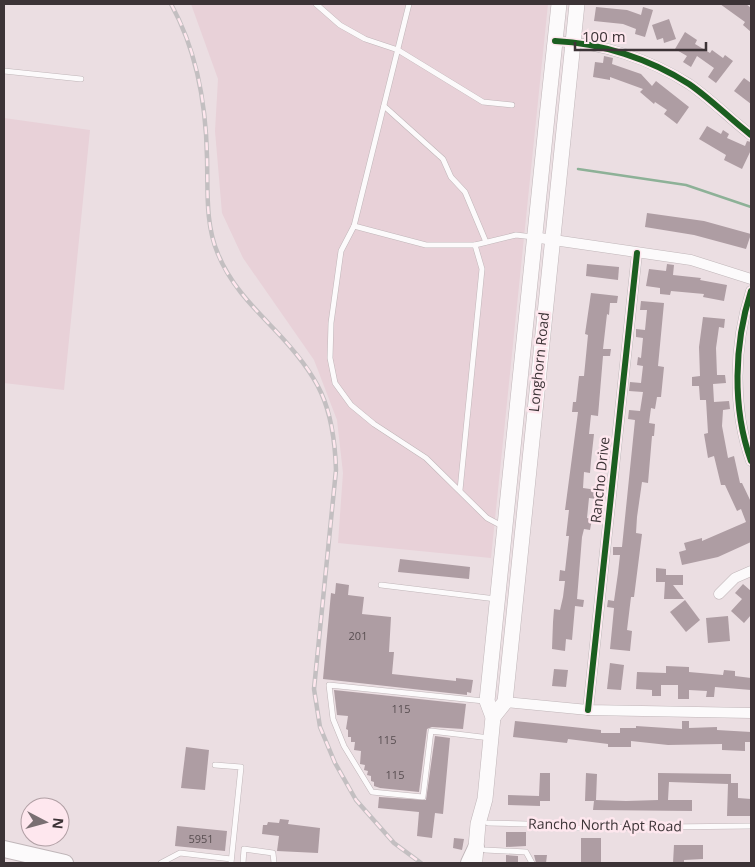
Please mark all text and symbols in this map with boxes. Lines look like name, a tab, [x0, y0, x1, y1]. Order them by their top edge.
scale bar	[575, 20, 706, 52]
text: 100 m	[582, 26, 626, 46]
street label: Longhorn Road	[524, 311, 553, 413]
street label: Rancho Drive	[586, 436, 613, 524]
house number: 201	[349, 628, 367, 643]
house number: 115	[392, 701, 410, 716]
house number: 115	[378, 732, 396, 747]
house number: 115	[386, 767, 404, 782]
north arrow	[20, 797, 70, 847]
street label: Rancho North Apt Road	[528, 814, 682, 835]
text: N	[48, 817, 68, 830]
house number: 5951	[188, 831, 214, 846]

